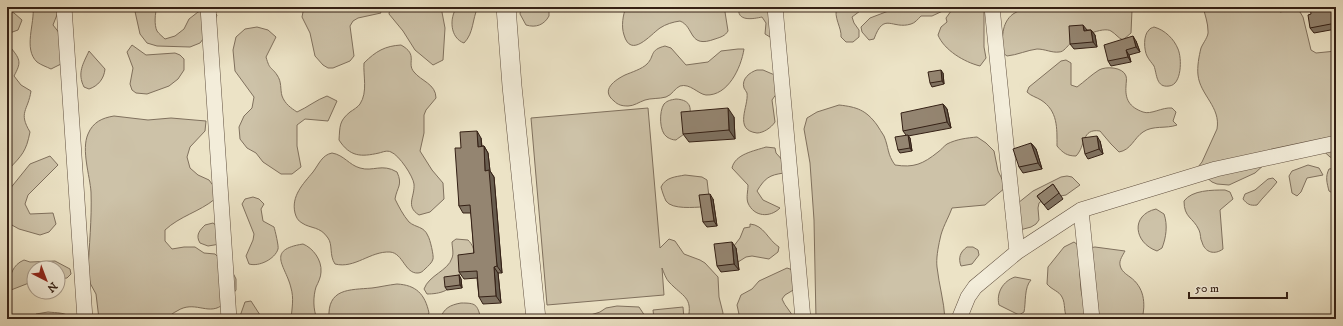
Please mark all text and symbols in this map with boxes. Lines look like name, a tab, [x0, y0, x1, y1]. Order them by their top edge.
north arrow	[26, 260, 66, 300]
scale bar	[1189, 274, 1287, 300]
text: N	[44, 278, 60, 295]
text: 50 m	[1195, 281, 1219, 296]

